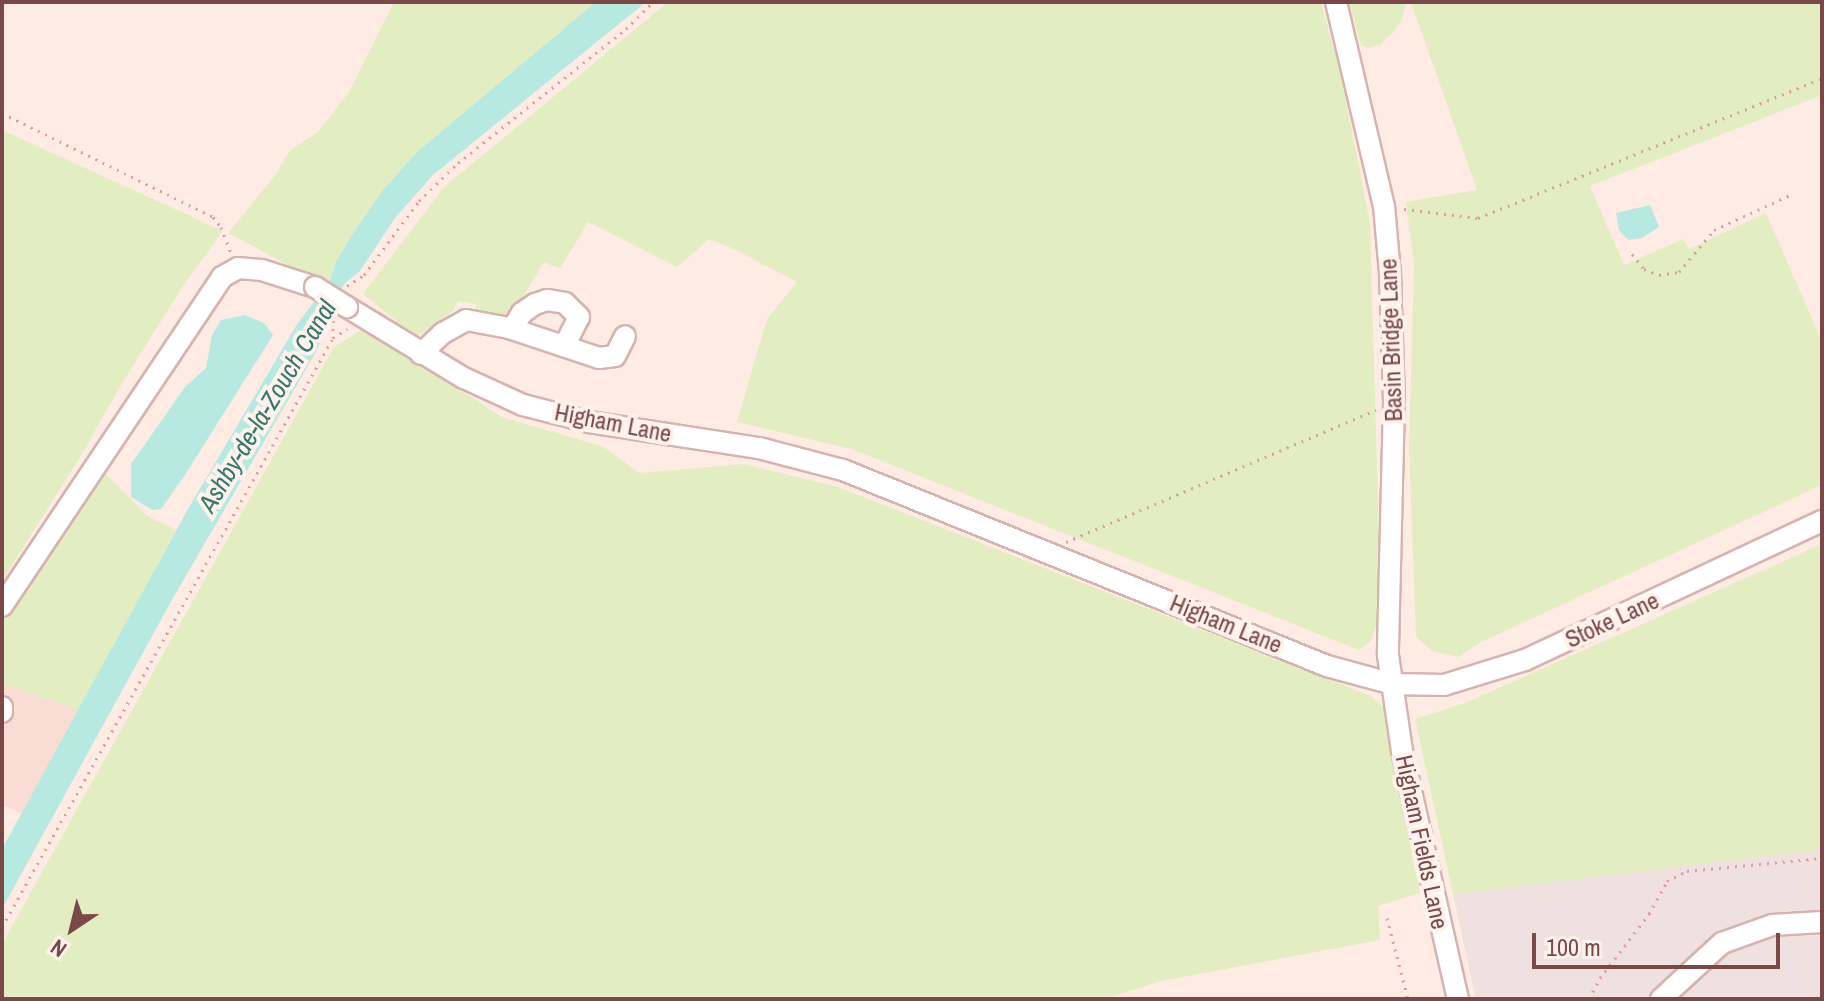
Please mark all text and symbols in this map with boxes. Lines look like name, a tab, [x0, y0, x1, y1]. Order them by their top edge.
street label: Basin Bridge Lane	[1374, 258, 1408, 422]
water label: Ashby-de-la-Zouch Canal	[191, 294, 343, 518]
street label: Higham Lane	[552, 398, 674, 448]
street label: Stoke Lane	[1561, 586, 1663, 654]
street label: Higham Lane	[1166, 589, 1286, 659]
street label: Higham Fields Lane	[1389, 752, 1455, 932]
north arrow	[32, 889, 112, 969]
scale bar	[1536, 917, 1784, 967]
text: 100 m	[1546, 931, 1601, 963]
text: N	[44, 933, 72, 965]

